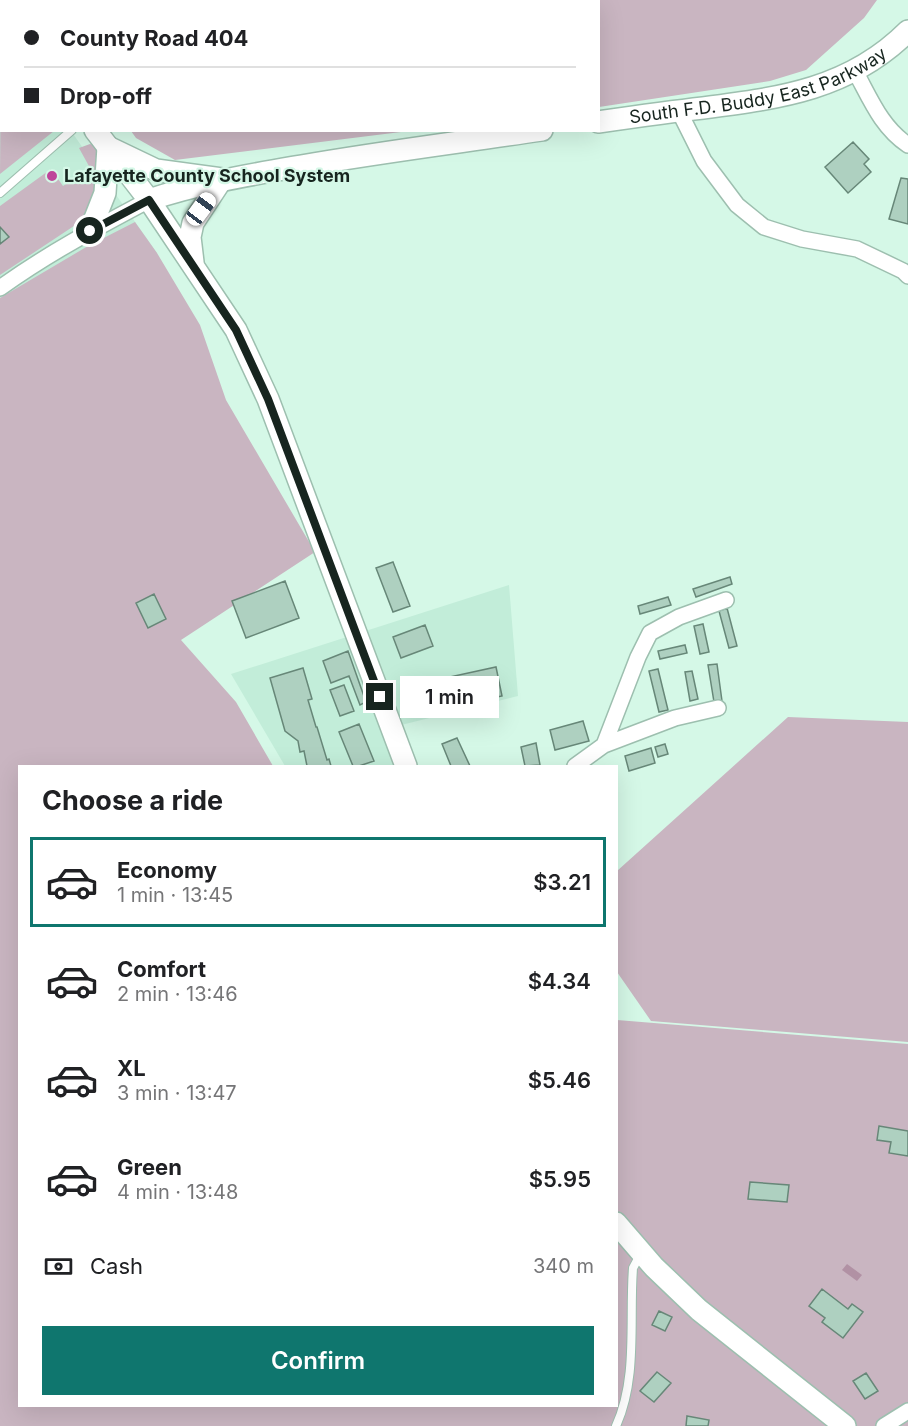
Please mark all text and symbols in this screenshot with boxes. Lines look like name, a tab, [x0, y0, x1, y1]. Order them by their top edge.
text: County Road 404	[60, 25, 248, 51]
street label: South F.D. Buddy East Parkway	[628, 43, 890, 127]
text: Drop-off	[60, 83, 152, 109]
place label: Lafayette County School System	[64, 165, 350, 186]
marker: Lafayette County School System	[45, 169, 59, 183]
car	[183, 189, 219, 229]
route start	[76, 217, 103, 244]
callout: 1 min	[401, 676, 500, 718]
route end	[366, 683, 393, 710]
text: 1 min	[425, 685, 474, 709]
text: Choose a ride	[42, 784, 223, 817]
icon: car	[45, 855, 99, 909]
text: Economy	[117, 857, 217, 883]
text: $3.21	[533, 869, 591, 895]
text: 1 min · 13:45	[117, 883, 233, 907]
icon: car	[45, 954, 99, 1008]
text: Comfort	[117, 956, 206, 982]
text: $4.34	[528, 968, 591, 994]
text: 2 min · 13:46	[117, 982, 238, 1006]
icon: car	[45, 1053, 99, 1107]
text: XL	[117, 1055, 146, 1081]
text: $5.46	[528, 1067, 591, 1093]
text: 3 min · 13:47	[117, 1081, 237, 1105]
icon: car	[45, 1152, 99, 1206]
text: Green	[117, 1154, 182, 1180]
text: $5.95	[529, 1166, 591, 1192]
text: 4 min · 13:48	[117, 1180, 238, 1204]
icon: cash	[42, 1250, 75, 1283]
text: Cash	[90, 1253, 143, 1279]
text: 340 m	[533, 1254, 594, 1278]
button: Confirm	[42, 1326, 594, 1395]

